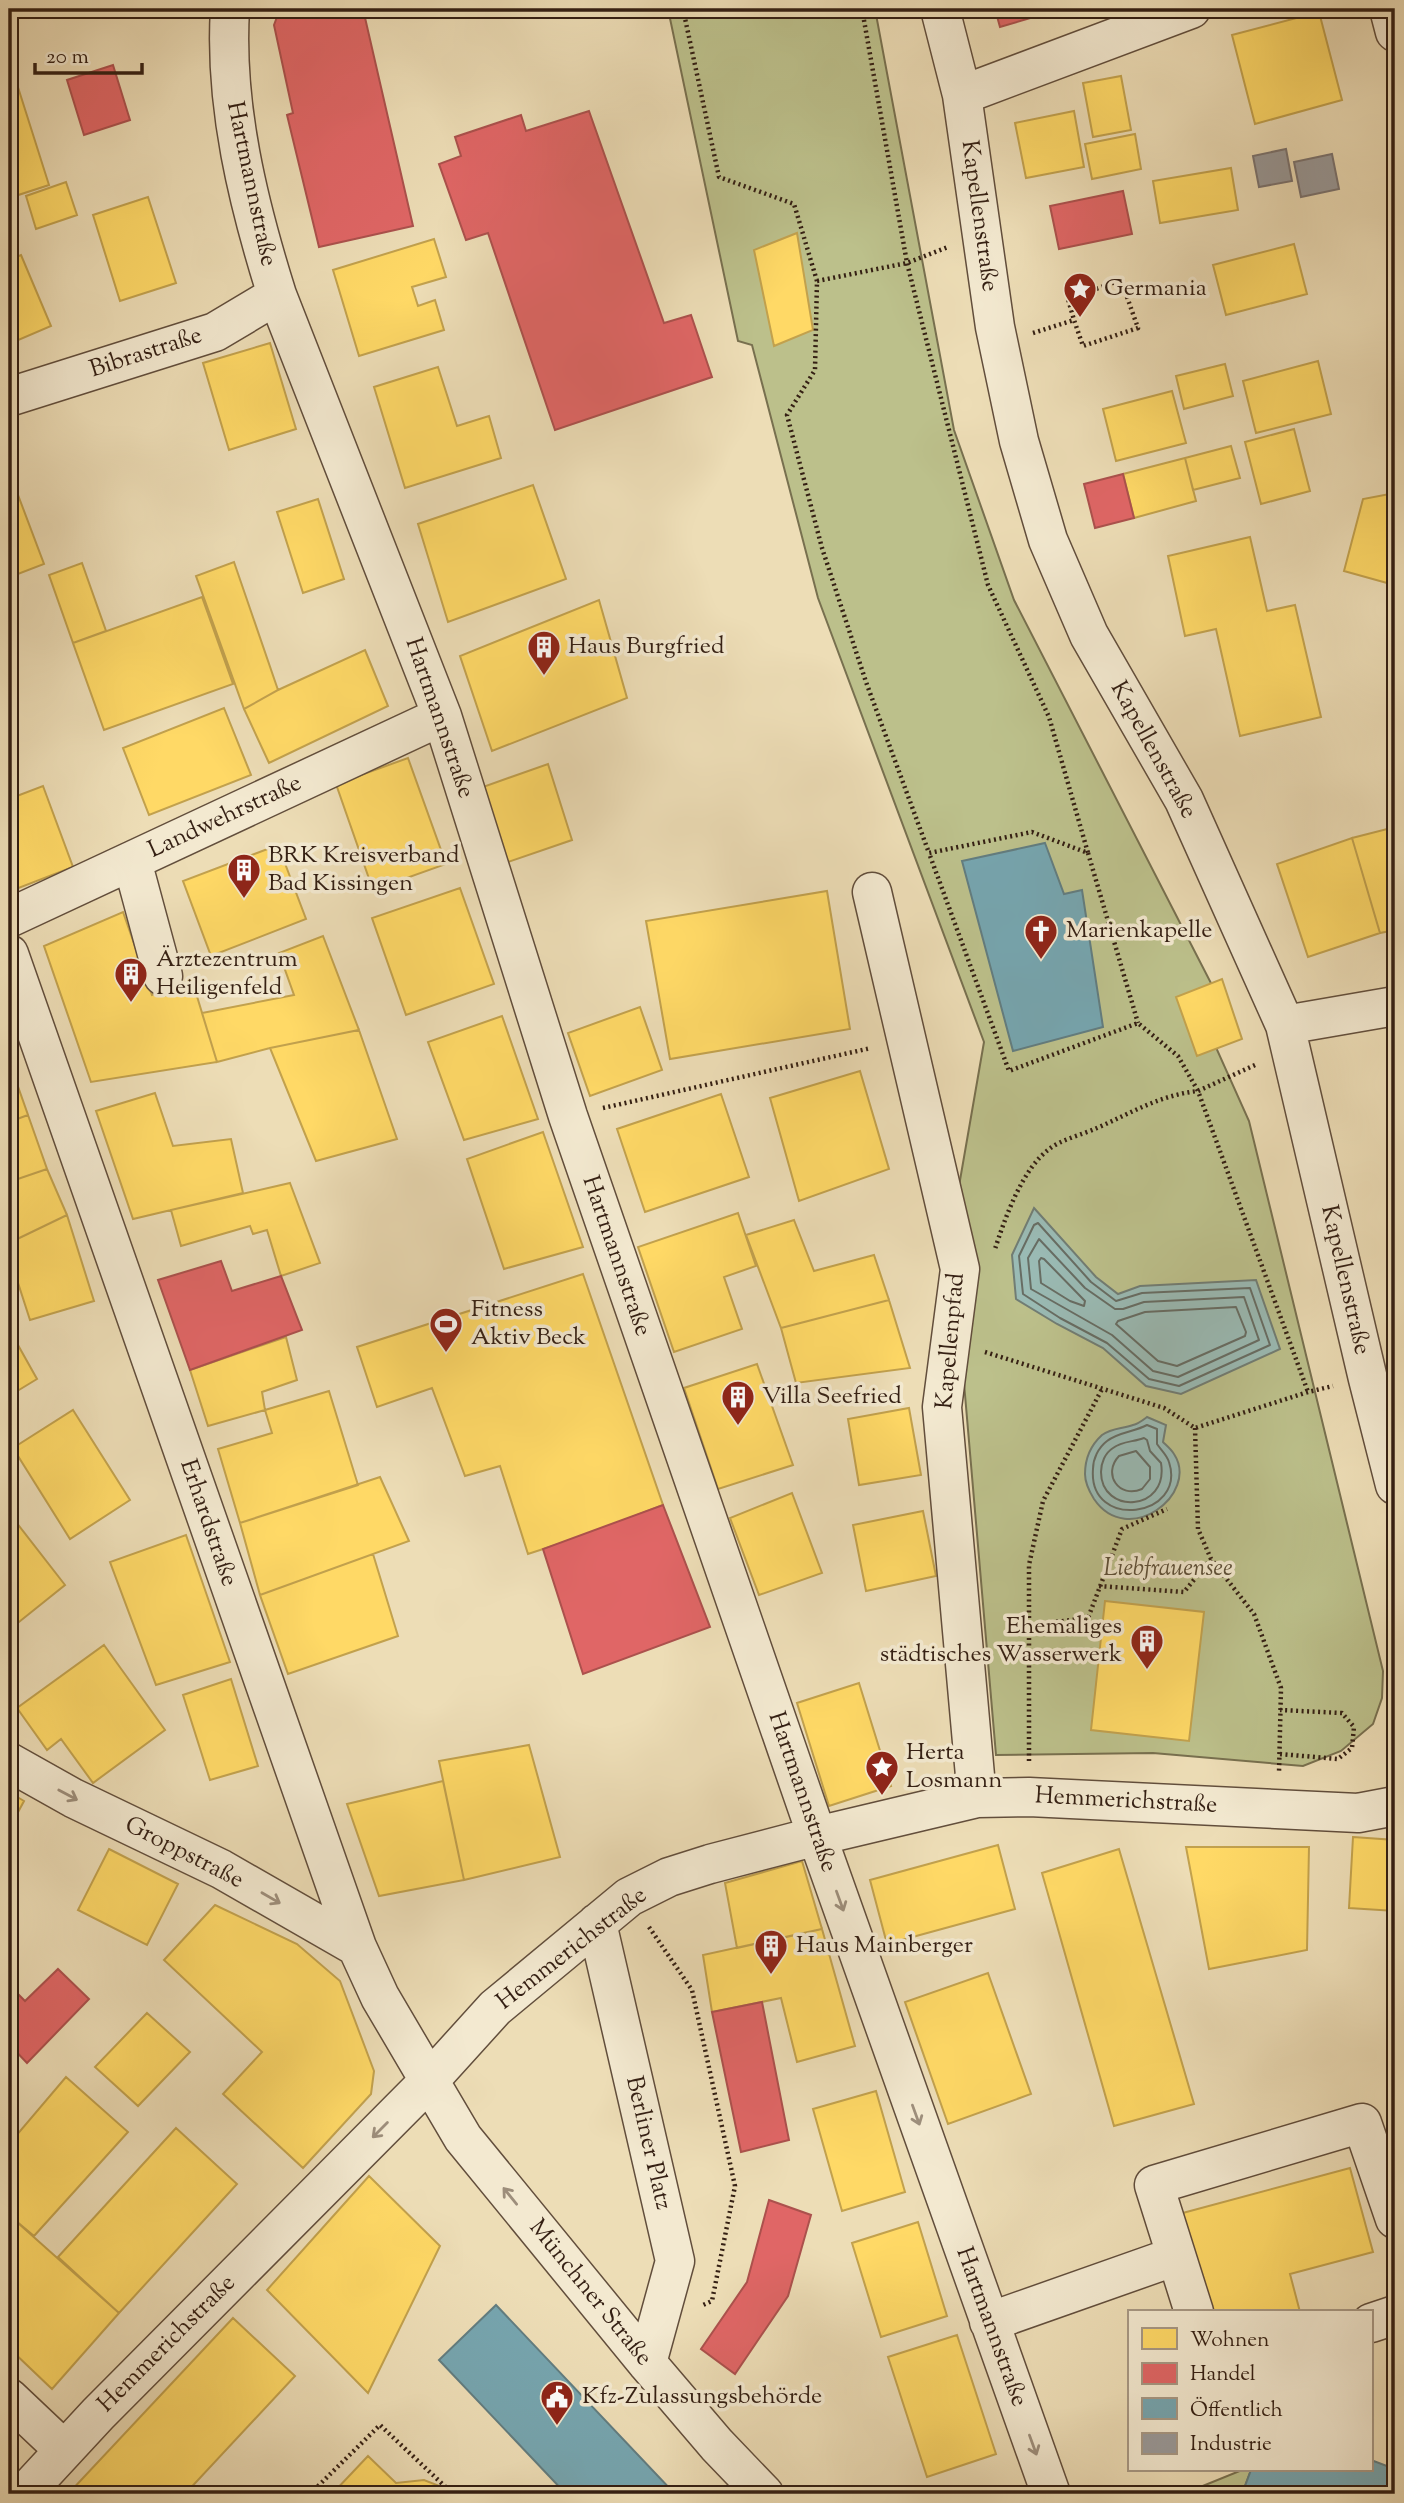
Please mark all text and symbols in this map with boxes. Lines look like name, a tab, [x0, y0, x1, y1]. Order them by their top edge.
scale bar	[35, 32, 142, 76]
text: 20 m	[46, 43, 89, 73]
street label: Hartmannstraße	[217, 98, 285, 270]
street label: Kapellenstraße	[952, 138, 1006, 294]
place icon: Germania	[1061, 270, 1099, 319]
place label: Germania	[1104, 272, 1207, 306]
street label: Bibrastraße	[85, 319, 207, 387]
building icon: Haus Burgfried	[525, 628, 563, 677]
place label: Haus Burgfried	[568, 630, 725, 664]
street label: Hartmannstraße	[396, 633, 482, 803]
street label: Kapellenstraße	[1101, 675, 1205, 825]
street label: Landwehrstraße	[143, 767, 307, 867]
place label: BRK Kreisverband Bad Kissingen	[268, 839, 460, 901]
building icon: BRK Kreisverband Bad Kissingen	[225, 851, 263, 900]
church icon: Marienkapelle	[1022, 912, 1060, 961]
place label: Marienkapelle	[1066, 914, 1212, 948]
place label: Ärztezentrum Heiligenfeld	[156, 943, 298, 1005]
building icon: Ärztezentrum Heiligenfeld	[112, 955, 150, 1004]
street label: Hartmannstraße	[573, 1171, 659, 1341]
street label: Kapellenstraße	[1311, 1202, 1379, 1358]
street label: Kapellenpfad	[928, 1271, 974, 1411]
place label: Fitness Aktiv Beck	[471, 1293, 586, 1355]
sports icon: Fitness Aktiv Beck	[427, 1305, 465, 1354]
building icon: Villa Seefried	[719, 1378, 757, 1427]
place label: Villa Seefried	[762, 1380, 902, 1414]
street label: Erhardstraße	[170, 1455, 246, 1591]
park label: Liebfrauensee	[1103, 1552, 1233, 1586]
place label: Ehemaliges städtisches Wasserwerk	[880, 1610, 1122, 1672]
building icon: Ehemaliges städtisches Wasserwerk	[1128, 1622, 1166, 1671]
street label: Hartmannstraße	[759, 1707, 845, 1877]
place label: Herta Losmann	[906, 1736, 1002, 1798]
place icon: Herta Losmann	[863, 1748, 901, 1797]
street label: Hemmerichstraße	[1034, 1779, 1218, 1823]
one-way arrow	[58, 1788, 78, 1802]
street label: Groppstraße	[119, 1808, 249, 1898]
street label: Hemmerichstraße	[489, 1879, 655, 2019]
one-way arrow	[835, 1889, 847, 1911]
one-way arrow	[260, 1892, 281, 1905]
building icon: Haus Mainberger	[752, 1927, 790, 1976]
place label: Haus Mainberger	[796, 1929, 973, 1963]
street label: Berliner Platz	[616, 2073, 680, 2213]
one-way arrow	[911, 2104, 923, 2126]
one-way arrow	[372, 2122, 389, 2139]
one-way arrow	[503, 2187, 518, 2205]
street label: Münchner Straße	[520, 2212, 660, 2374]
street label: Hartmannstraße	[946, 2242, 1036, 2412]
street label: Hemmerichstraße	[90, 2267, 244, 2421]
legend	[1128, 2310, 1372, 2472]
text: Wohnen	[1190, 2326, 1269, 2356]
text: Handel	[1190, 2360, 1256, 2390]
public building icon: Kfz-Zulassungsbehörde	[538, 2378, 576, 2427]
place label: Kfz-Zulassungsbehörde	[582, 2380, 822, 2414]
text: Öffentlich	[1190, 2396, 1283, 2426]
text: Industrie	[1190, 2430, 1272, 2460]
one-way arrow	[1027, 2434, 1040, 2456]

